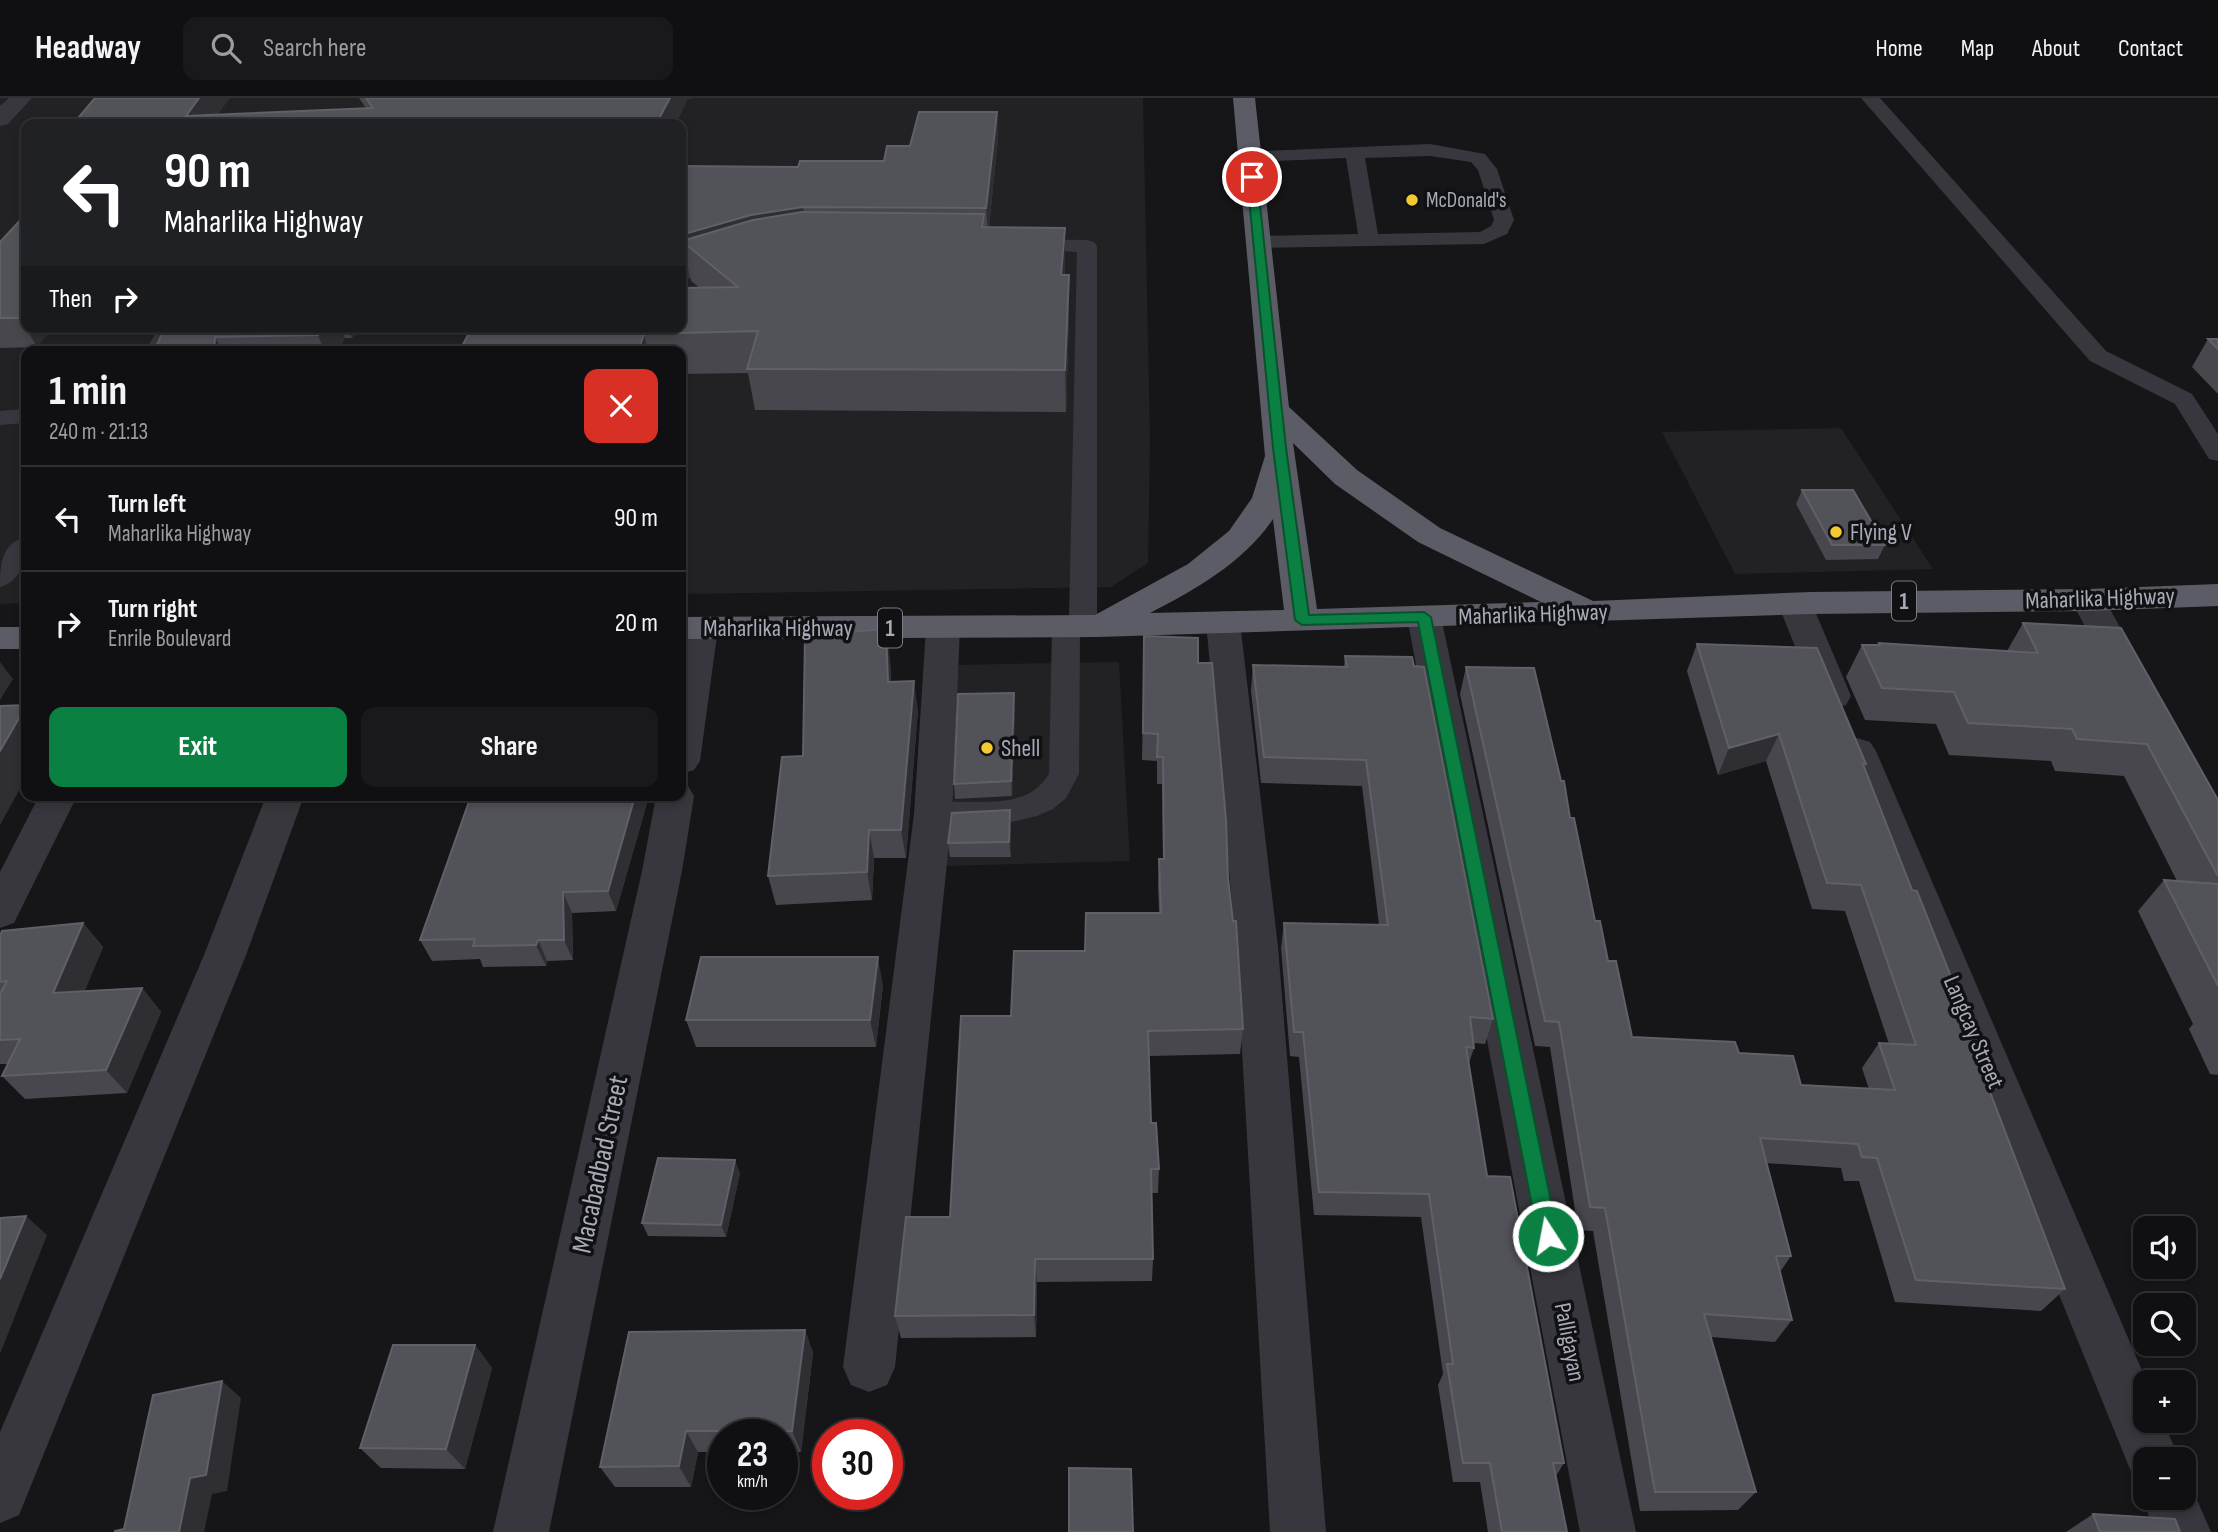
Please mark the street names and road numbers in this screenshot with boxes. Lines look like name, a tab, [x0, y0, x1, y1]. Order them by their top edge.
street label: Maharlika Highway	[2025, 581, 2175, 616]
road number: 1	[1892, 582, 1916, 621]
street label: Maharlika Highway	[1458, 597, 1608, 632]
road number: 1	[878, 608, 902, 648]
street label: Maharlika Highway	[703, 614, 853, 643]
street label: Langcay Street	[1937, 971, 2010, 1093]
street label: Macabadbad Street	[566, 1073, 635, 1256]
street label: Palligayan	[1548, 1300, 1591, 1384]

